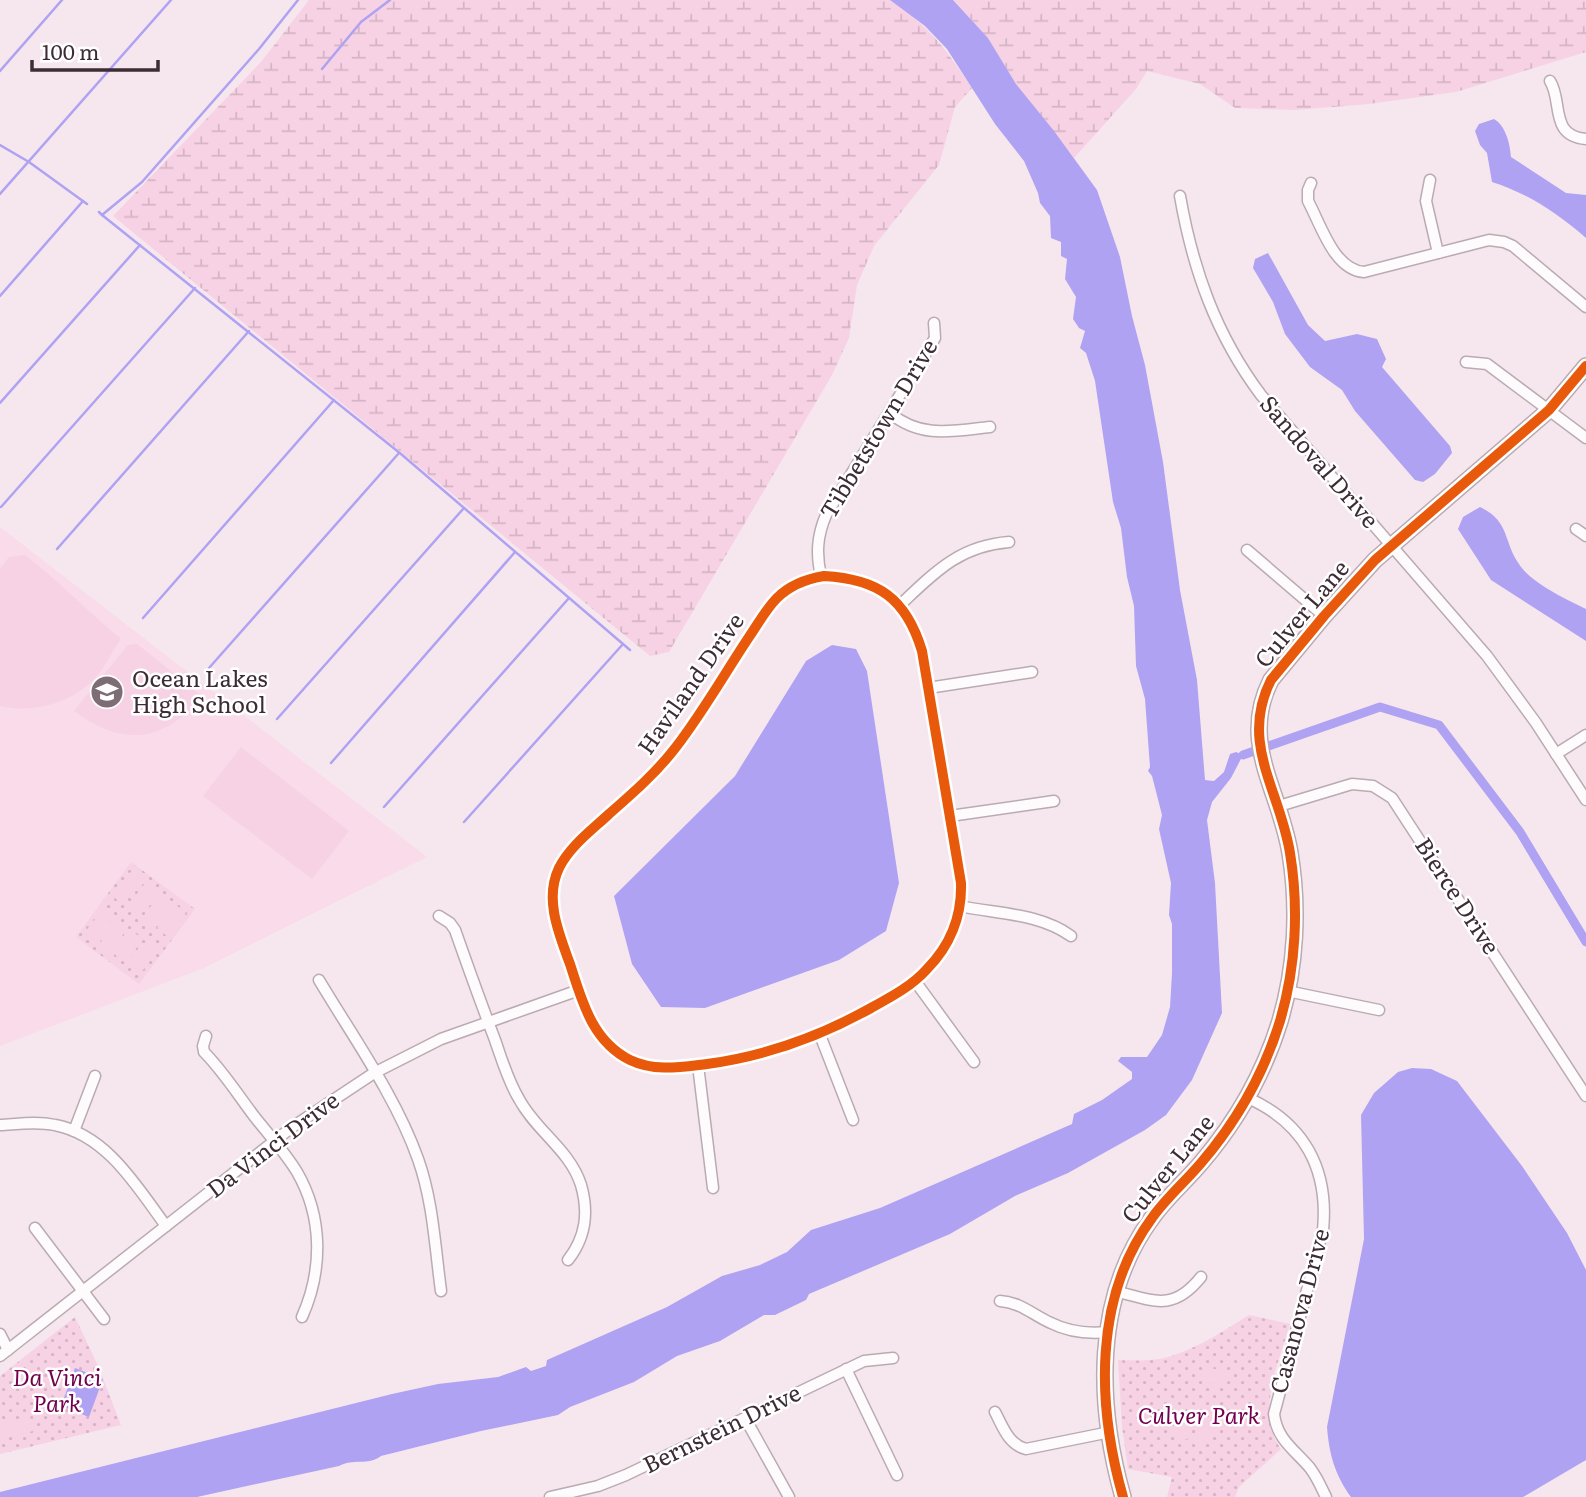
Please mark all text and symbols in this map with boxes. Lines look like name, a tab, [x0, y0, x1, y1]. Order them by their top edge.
scale bar	[32, 28, 158, 72]
text: 100 m	[42, 35, 99, 66]
street label: Tibbetstown Drive	[810, 332, 944, 524]
street label: Sandoval Drive	[1253, 387, 1388, 535]
street label: Culver Lane	[1245, 551, 1356, 674]
street label: Haviland Drive	[628, 605, 751, 761]
place label: Ocean Lakes High School	[132, 660, 268, 720]
school or university icon: Ocean Lakes High School	[88, 673, 126, 711]
street label: Bierce Drive	[1408, 830, 1509, 960]
street label: Da Vinci Drive	[198, 1082, 345, 1205]
street label: Culver Lane	[1112, 1106, 1221, 1229]
street label: Casanova Drive	[1260, 1224, 1336, 1397]
park label: Da Vinci Park	[13, 1359, 102, 1419]
street label: Bernstein Drive	[636, 1374, 806, 1480]
park label: Culver Park	[1138, 1397, 1261, 1431]

